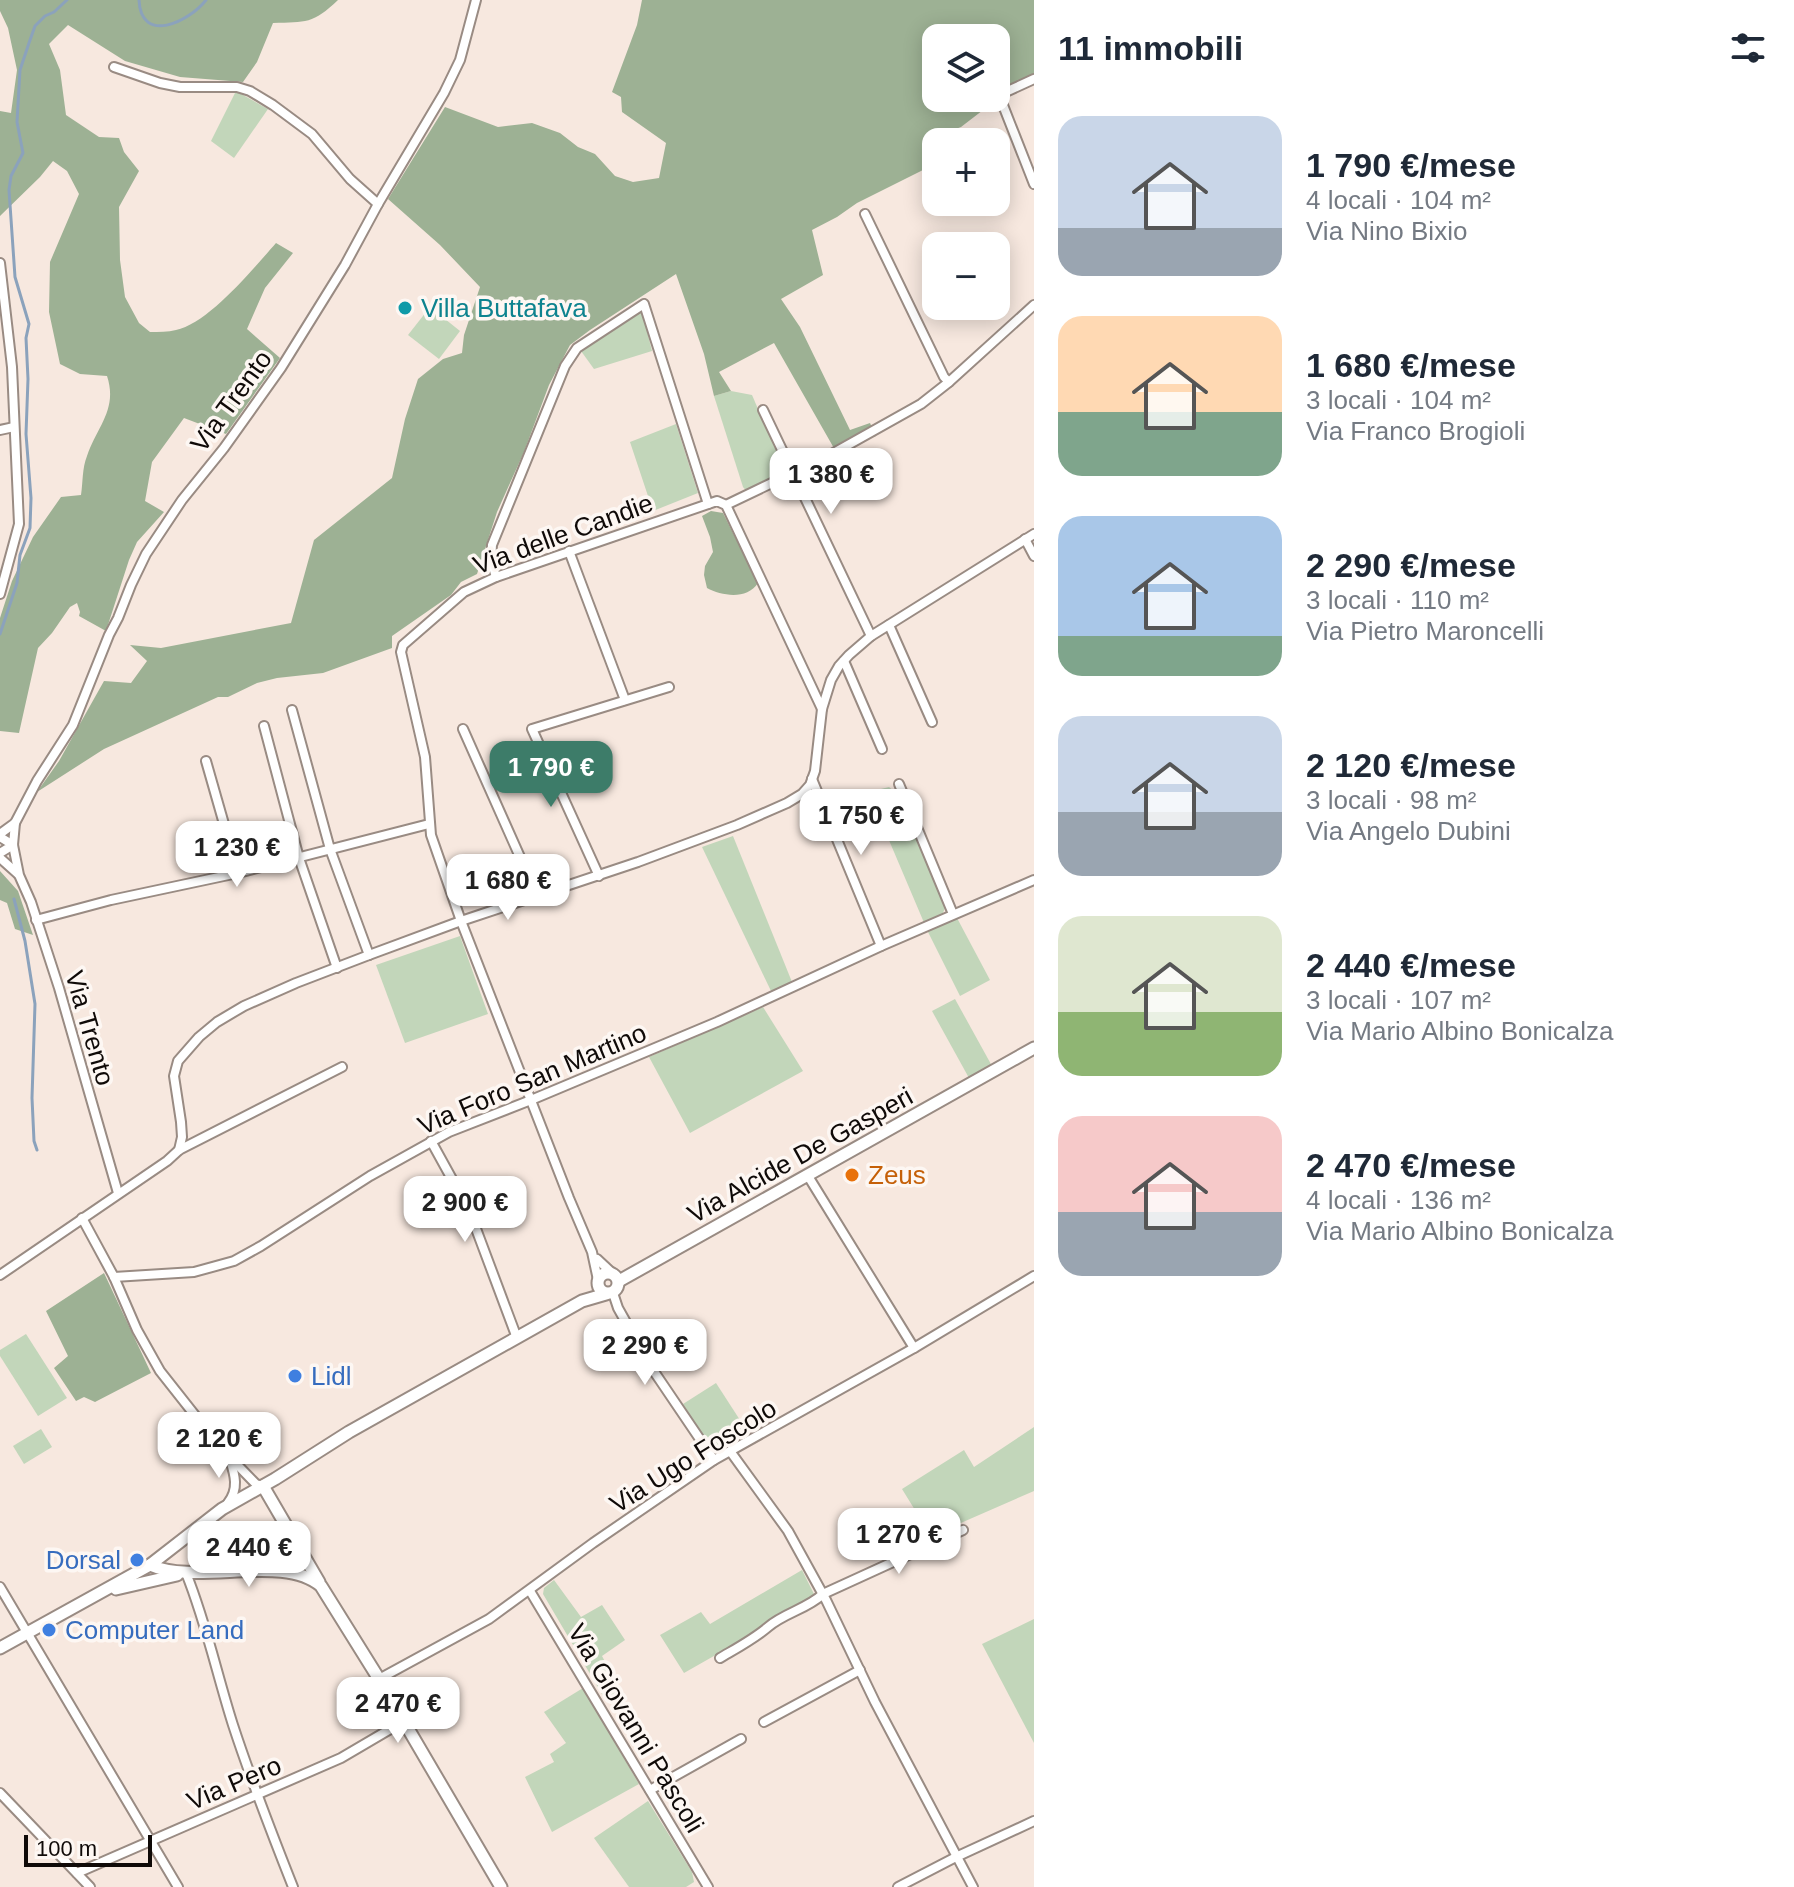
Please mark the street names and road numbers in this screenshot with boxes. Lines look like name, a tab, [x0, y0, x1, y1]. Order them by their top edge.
street label: Via Trento	[184, 344, 278, 458]
street label: Via delle Candie	[469, 488, 657, 580]
street label: Via Trento	[59, 967, 121, 1089]
street label: Via Foro San Martino	[413, 1017, 651, 1141]
street label: Via Alcide De Gasperi	[682, 1081, 918, 1229]
street label: Via Ugo Foscolo	[604, 1393, 782, 1519]
street label: Via Giovanni Pascoli	[562, 1618, 710, 1838]
street label: Via Pero	[182, 1750, 286, 1816]

